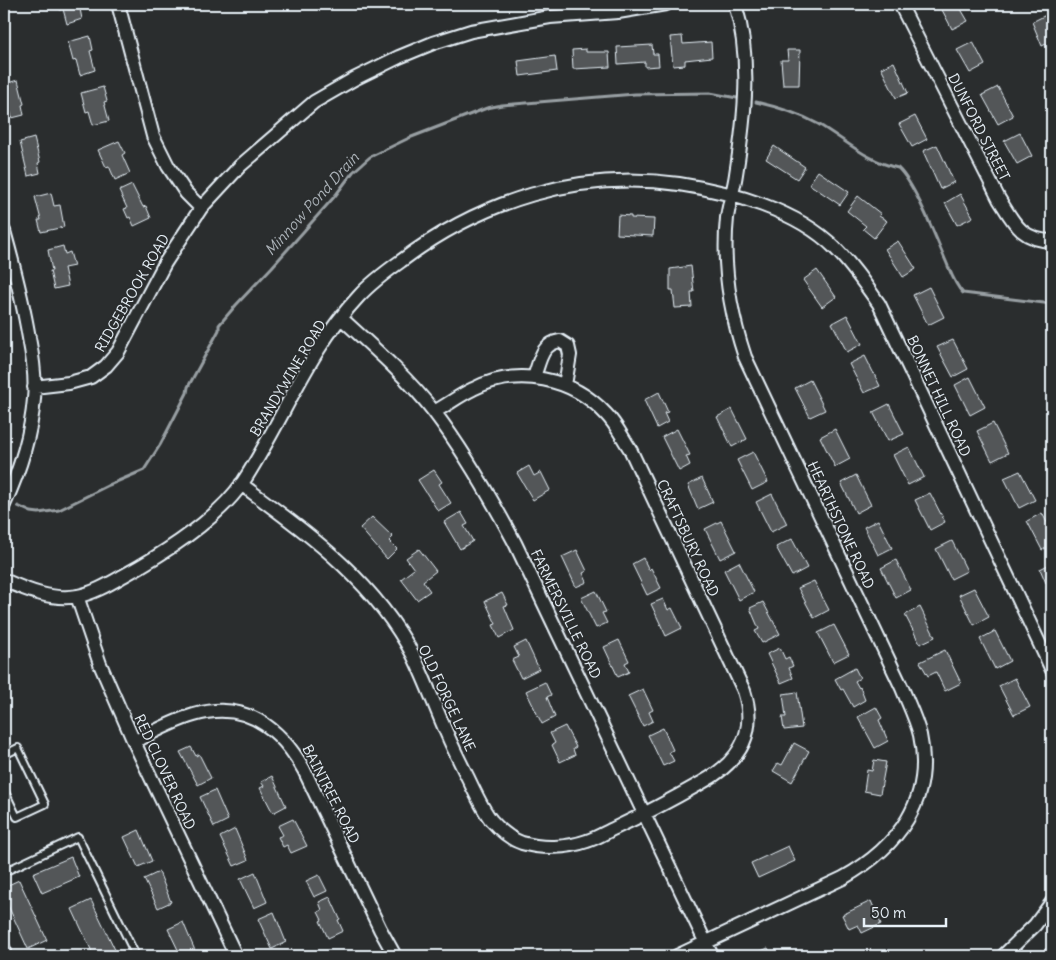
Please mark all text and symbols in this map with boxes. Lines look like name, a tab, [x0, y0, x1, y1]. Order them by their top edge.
street label: DUNFORD STREET	[944, 70, 1014, 184]
water label: Minnow Pond Drain	[260, 148, 363, 259]
street label: RIDGEBROOK ROAD	[91, 231, 173, 355]
street label: BRANDYWINE ROAD	[246, 316, 330, 440]
street label: BONNET HILL ROAD	[903, 333, 975, 459]
street label: HEARTHSTONE ROAD	[804, 458, 878, 592]
street label: CRAFTSBURY ROAD	[653, 476, 723, 600]
street label: FARMERSVILLE ROAD	[527, 546, 605, 682]
street label: OLD FORGE LANE	[414, 642, 480, 754]
street label: RED CLOVER ROAD	[130, 711, 200, 833]
street label: BAINTREE ROAD	[298, 742, 364, 846]
scale bar	[864, 895, 946, 927]
text: 50 m	[871, 903, 906, 922]

